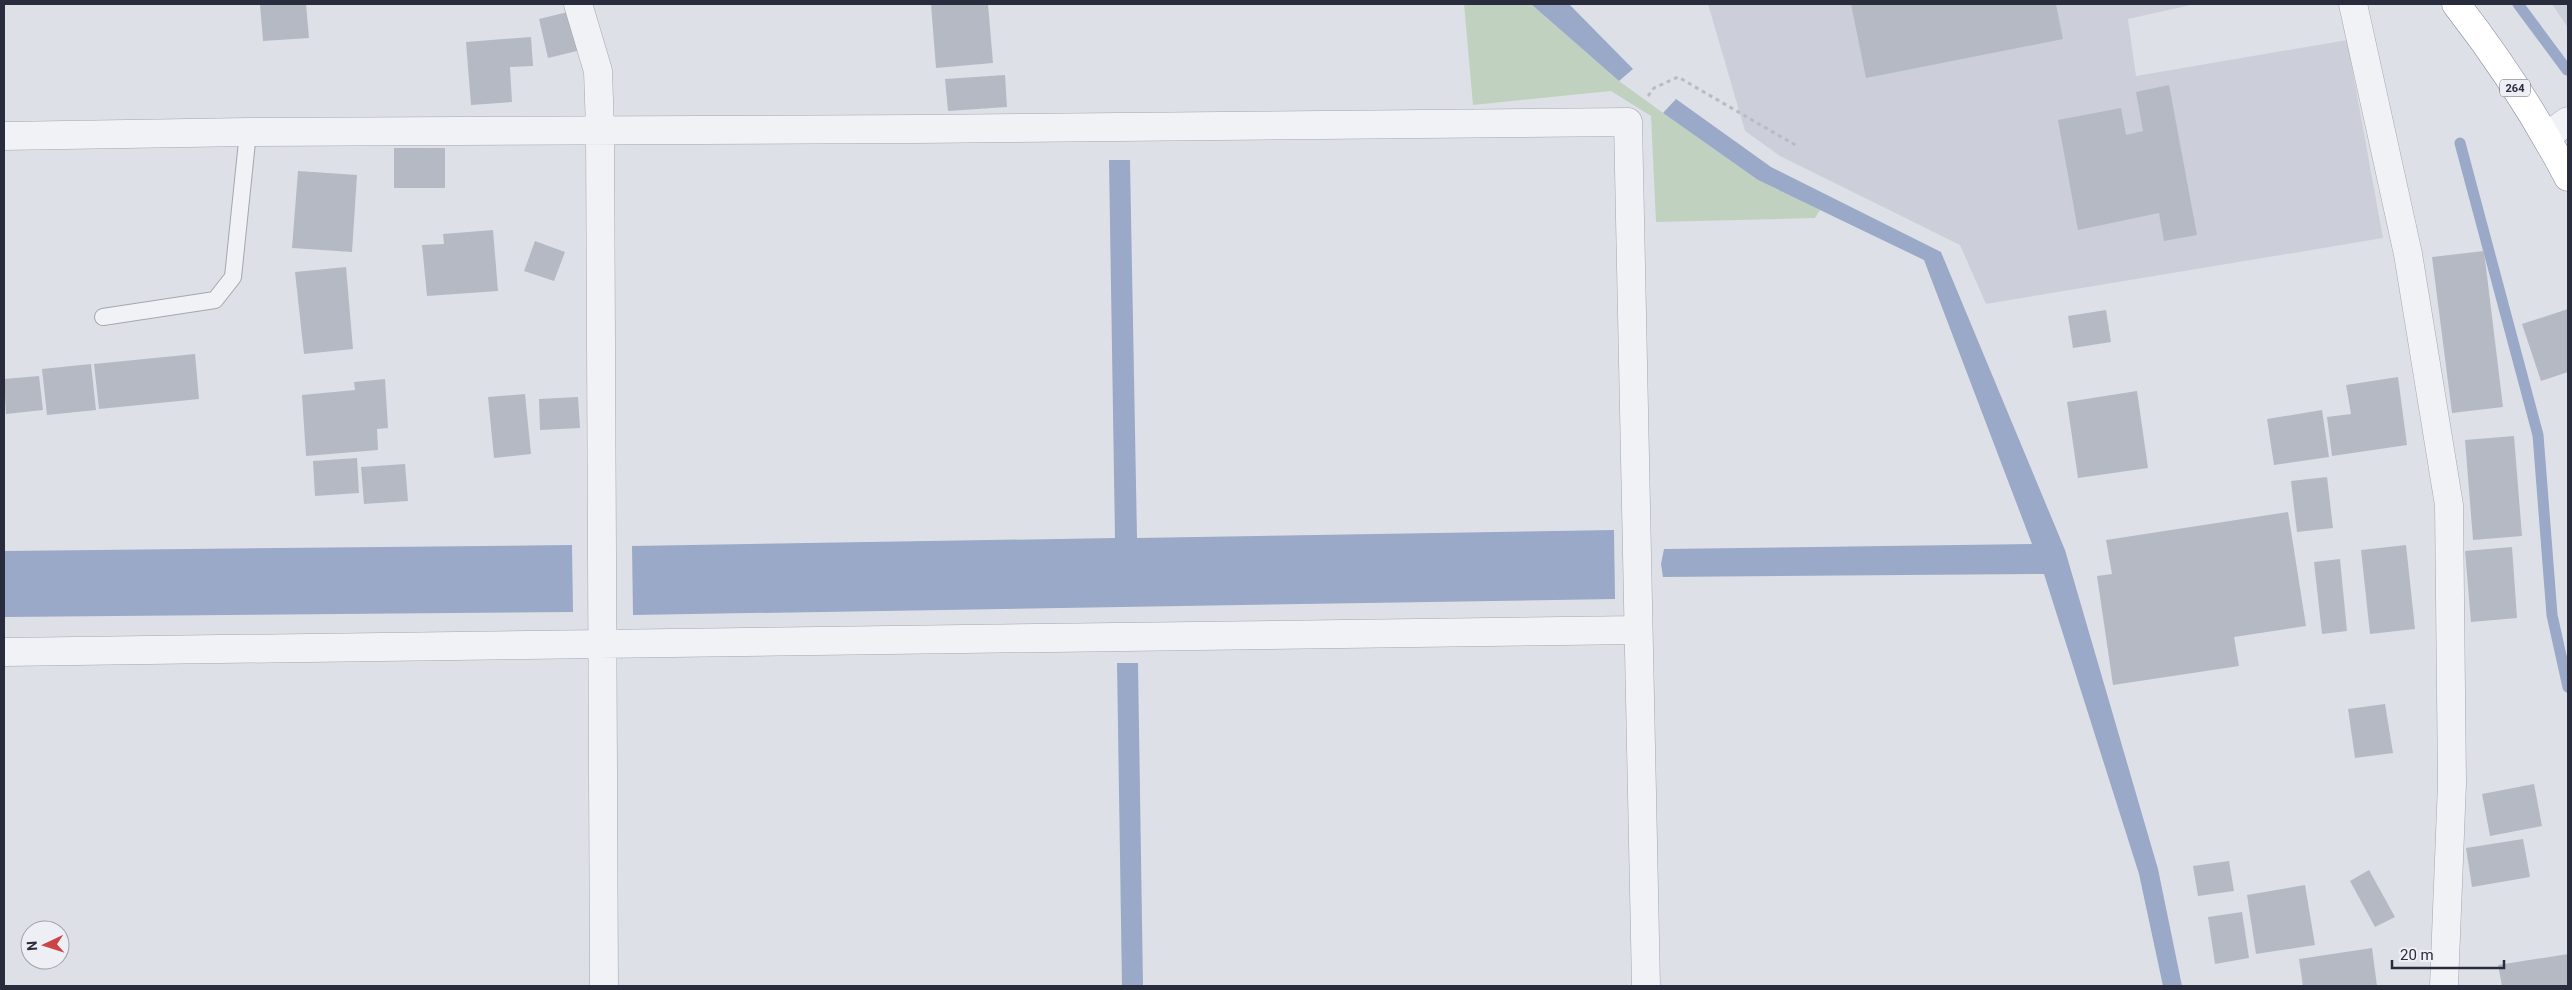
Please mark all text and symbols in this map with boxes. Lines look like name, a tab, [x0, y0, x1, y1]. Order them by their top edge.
road number: 264	[2500, 80, 2530, 96]
north arrow	[20, 920, 70, 970]
scale bar	[2392, 938, 2504, 970]
text: N	[24, 940, 40, 951]
text: 20 m	[2400, 946, 2434, 964]

